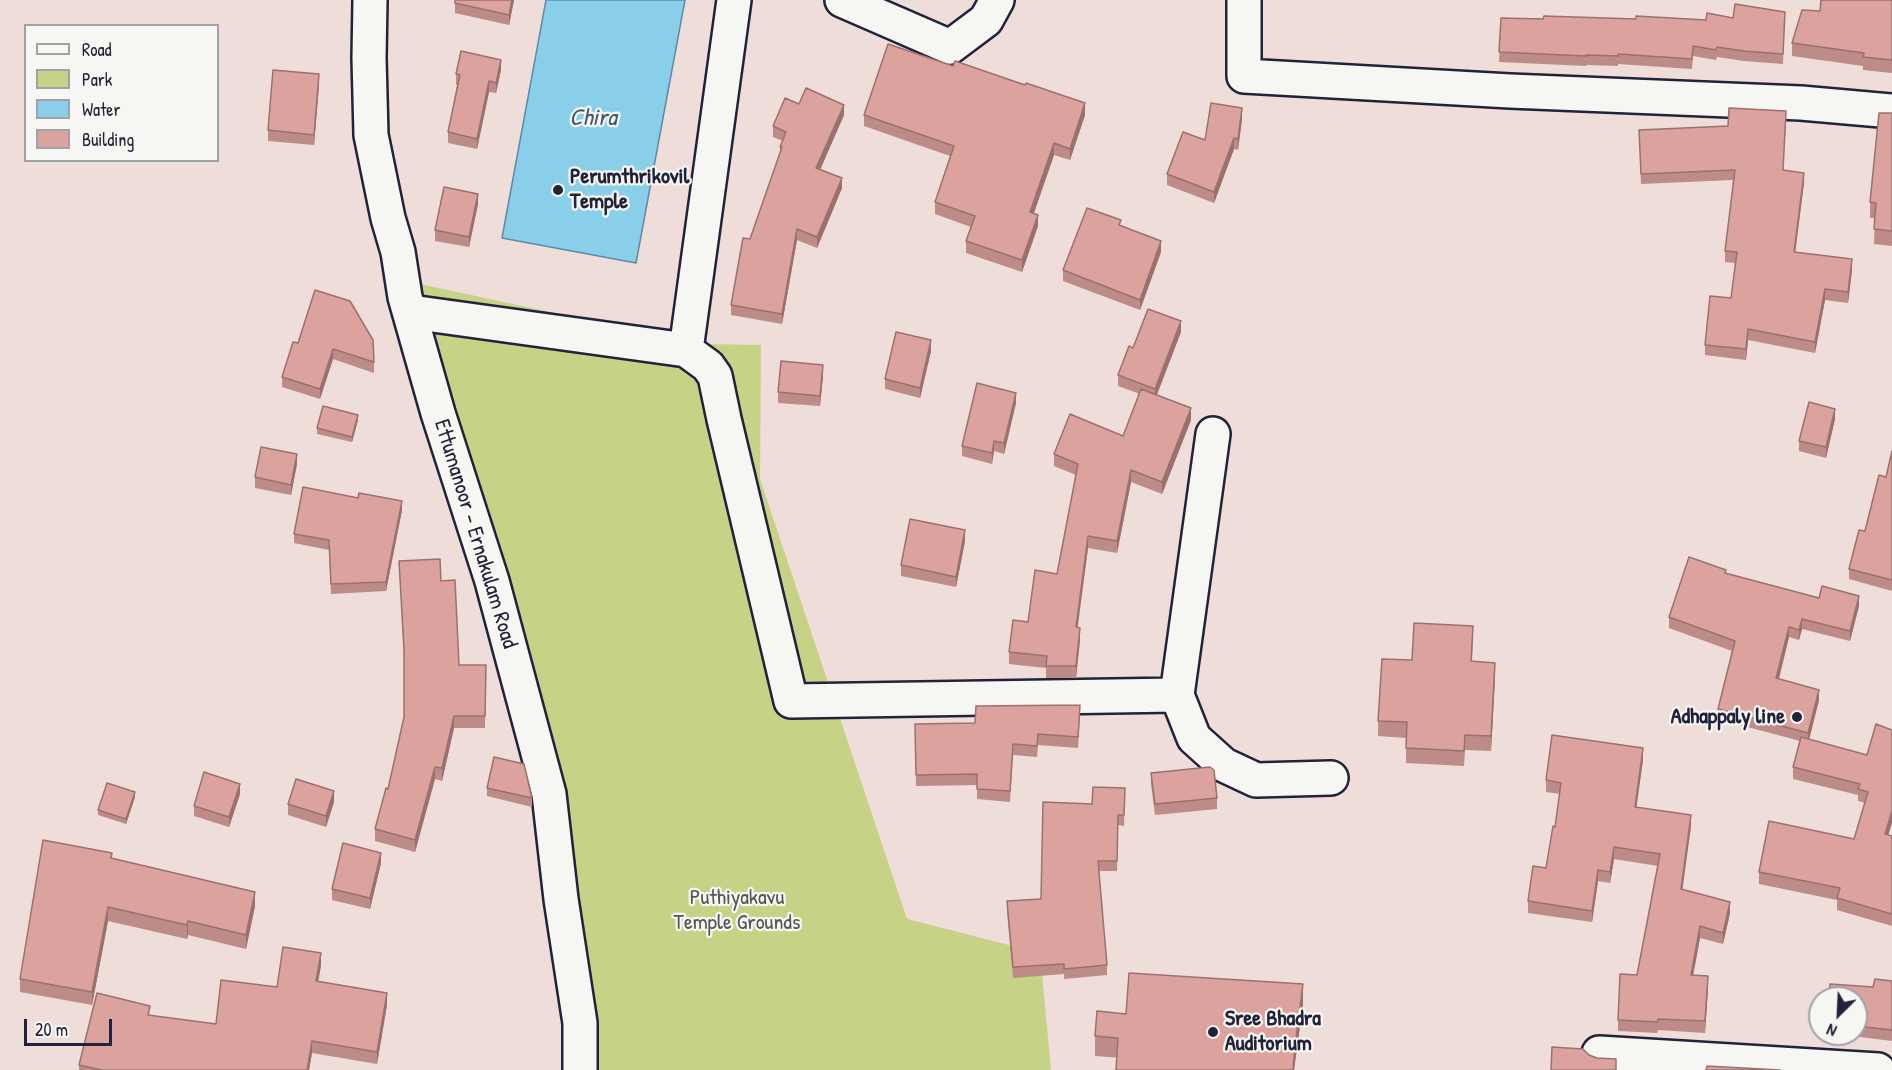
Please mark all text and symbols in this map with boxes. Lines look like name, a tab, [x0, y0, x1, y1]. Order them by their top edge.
legend	[24, 24, 219, 162]
text: Road	[82, 37, 112, 62]
text: Park	[82, 67, 112, 92]
text: Water	[82, 97, 120, 122]
water label: Chira	[569, 105, 617, 133]
text: Building	[82, 127, 134, 152]
place label: Perumthrikovil Temple	[570, 164, 689, 216]
marker: Perumthrikovil Temple	[551, 183, 565, 197]
street label: Ettumanoor - Ernakulam Road	[428, 417, 522, 651]
place label: Adhappaly line	[1671, 704, 1785, 730]
marker: Adhappaly line	[1790, 710, 1804, 724]
park label: Puthiyakavu Temple Grounds	[674, 885, 800, 936]
north arrow	[1808, 986, 1868, 1046]
place label: Sree Bhadra Auditorium	[1225, 1006, 1321, 1058]
scale bar	[27, 1007, 116, 1045]
text: 20 m	[35, 1017, 68, 1042]
text: N	[1823, 1019, 1840, 1042]
marker: Sree Bhadra Auditorium	[1206, 1025, 1220, 1039]

